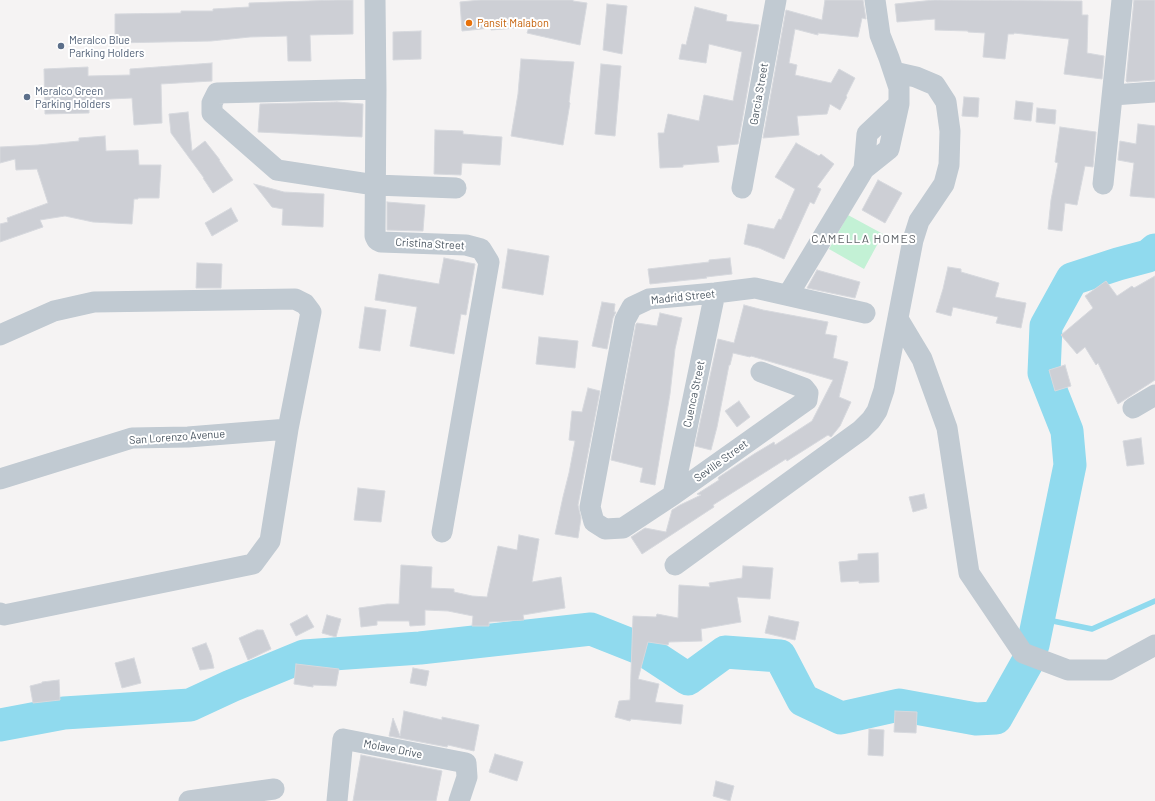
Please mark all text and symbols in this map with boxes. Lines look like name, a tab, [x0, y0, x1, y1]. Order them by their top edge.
place label: Pansit Malabon	[477, 16, 549, 30]
marker: Pansit Malabon	[464, 18, 474, 28]
place label: Meralco Blue Parking Holders	[69, 33, 144, 59]
marker: Meralco Blue Parking Holders	[56, 41, 66, 51]
street label: Garcia Street	[747, 62, 771, 126]
place label: Meralco Green Parking Holders	[35, 84, 110, 110]
marker: Meralco Green Parking Holders	[22, 92, 32, 102]
district label: CAMELLA HOMES	[811, 232, 917, 246]
street label: Cristina Street	[395, 236, 465, 252]
street label: Madrid Street	[650, 287, 716, 307]
street label: Cuenca Street	[680, 359, 708, 429]
street label: San Lorenzo Avenue	[129, 427, 225, 447]
street label: Seville Street	[692, 437, 750, 485]
street label: Molave Drive	[363, 737, 423, 761]

